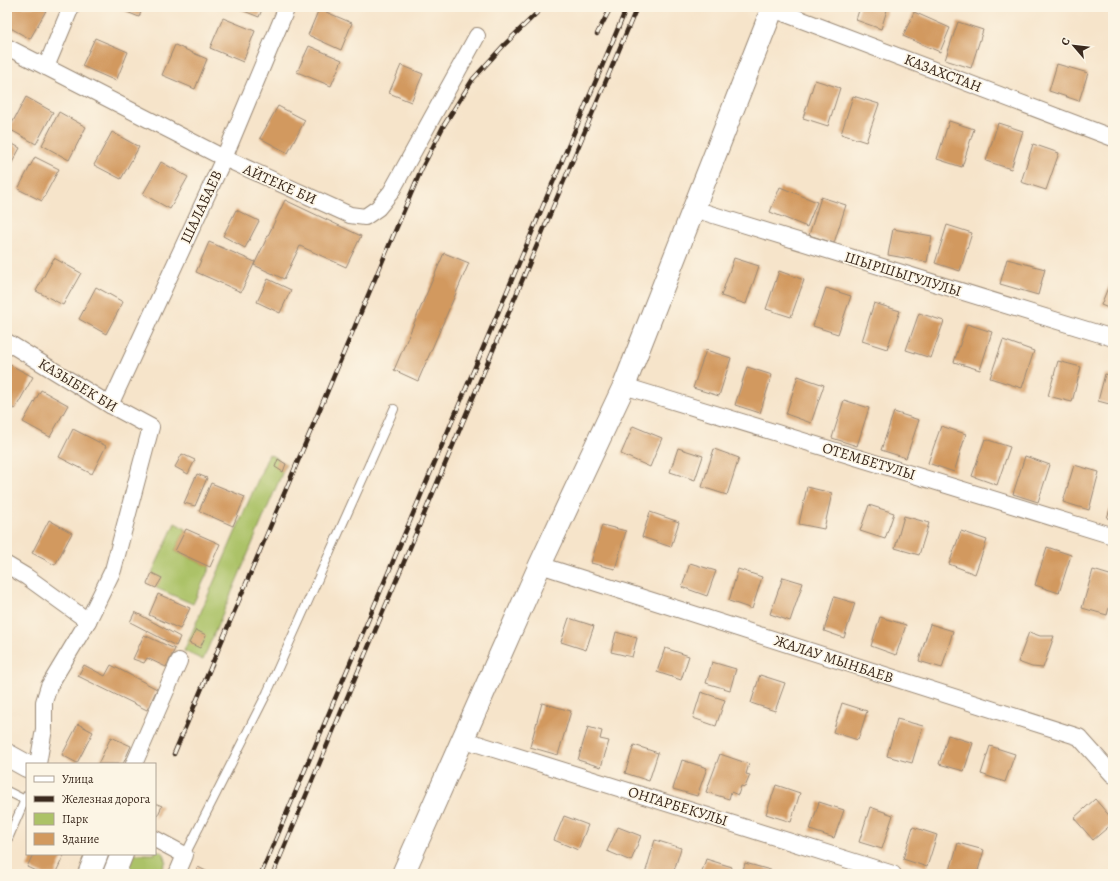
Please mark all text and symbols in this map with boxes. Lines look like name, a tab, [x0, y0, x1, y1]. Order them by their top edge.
north arrow	[1054, 26, 1094, 66]
text: С	[1057, 35, 1074, 48]
street label: КАЗАХСТАН	[901, 49, 985, 97]
street label: АЙТЕКЕ БИ	[239, 159, 320, 209]
street label: ШАЛАБАЕВ	[175, 167, 227, 247]
street label: ШЫРШЫГУЛУЛЫ	[842, 247, 964, 301]
street label: КАЗЫБЕК БИ	[35, 353, 121, 417]
street label: ОТЕМБЕТУЛЫ	[820, 437, 918, 485]
street label: ЖАЛАУ МЫНБАЕВ	[772, 630, 896, 688]
legend	[26, 763, 156, 855]
text: Улица	[62, 771, 94, 787]
street label: ОНГАРБЕКУЛЫ	[626, 781, 730, 831]
text: Железная дорога	[62, 791, 151, 807]
text: Парк	[62, 811, 88, 827]
text: Здание	[62, 831, 99, 847]

